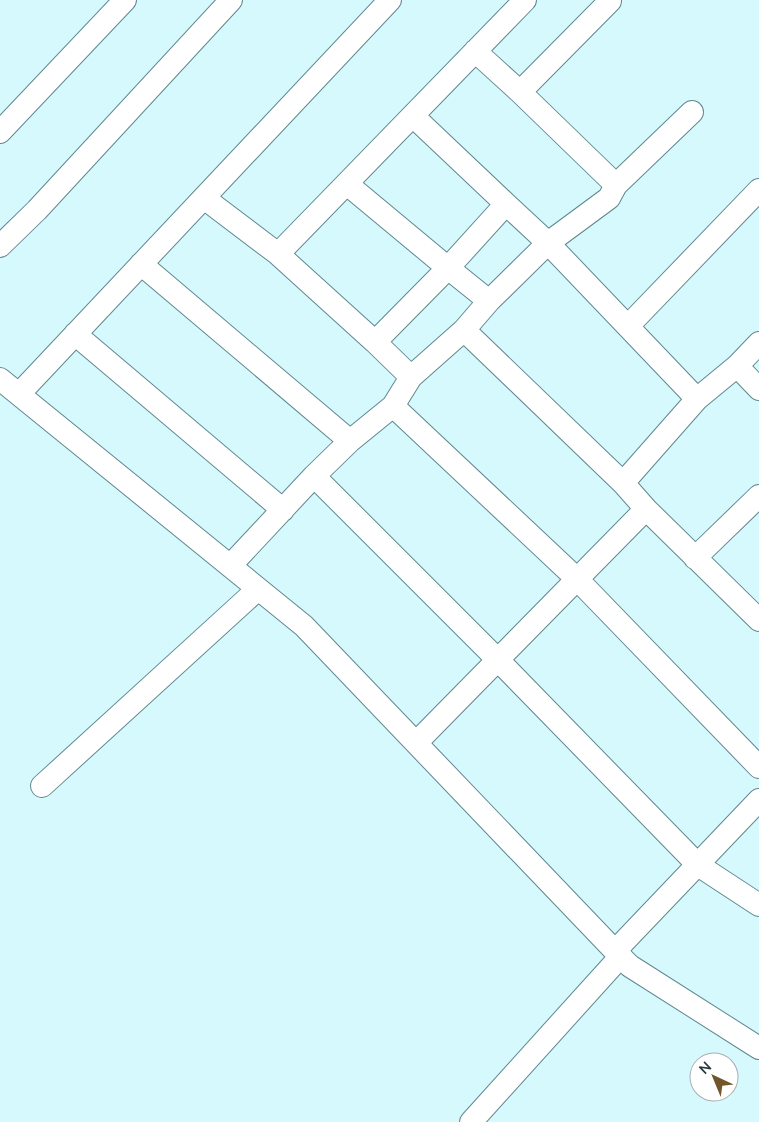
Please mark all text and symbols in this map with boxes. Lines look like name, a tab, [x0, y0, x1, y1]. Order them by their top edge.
north arrow	[689, 1052, 739, 1102]
text: N	[695, 1058, 716, 1078]

